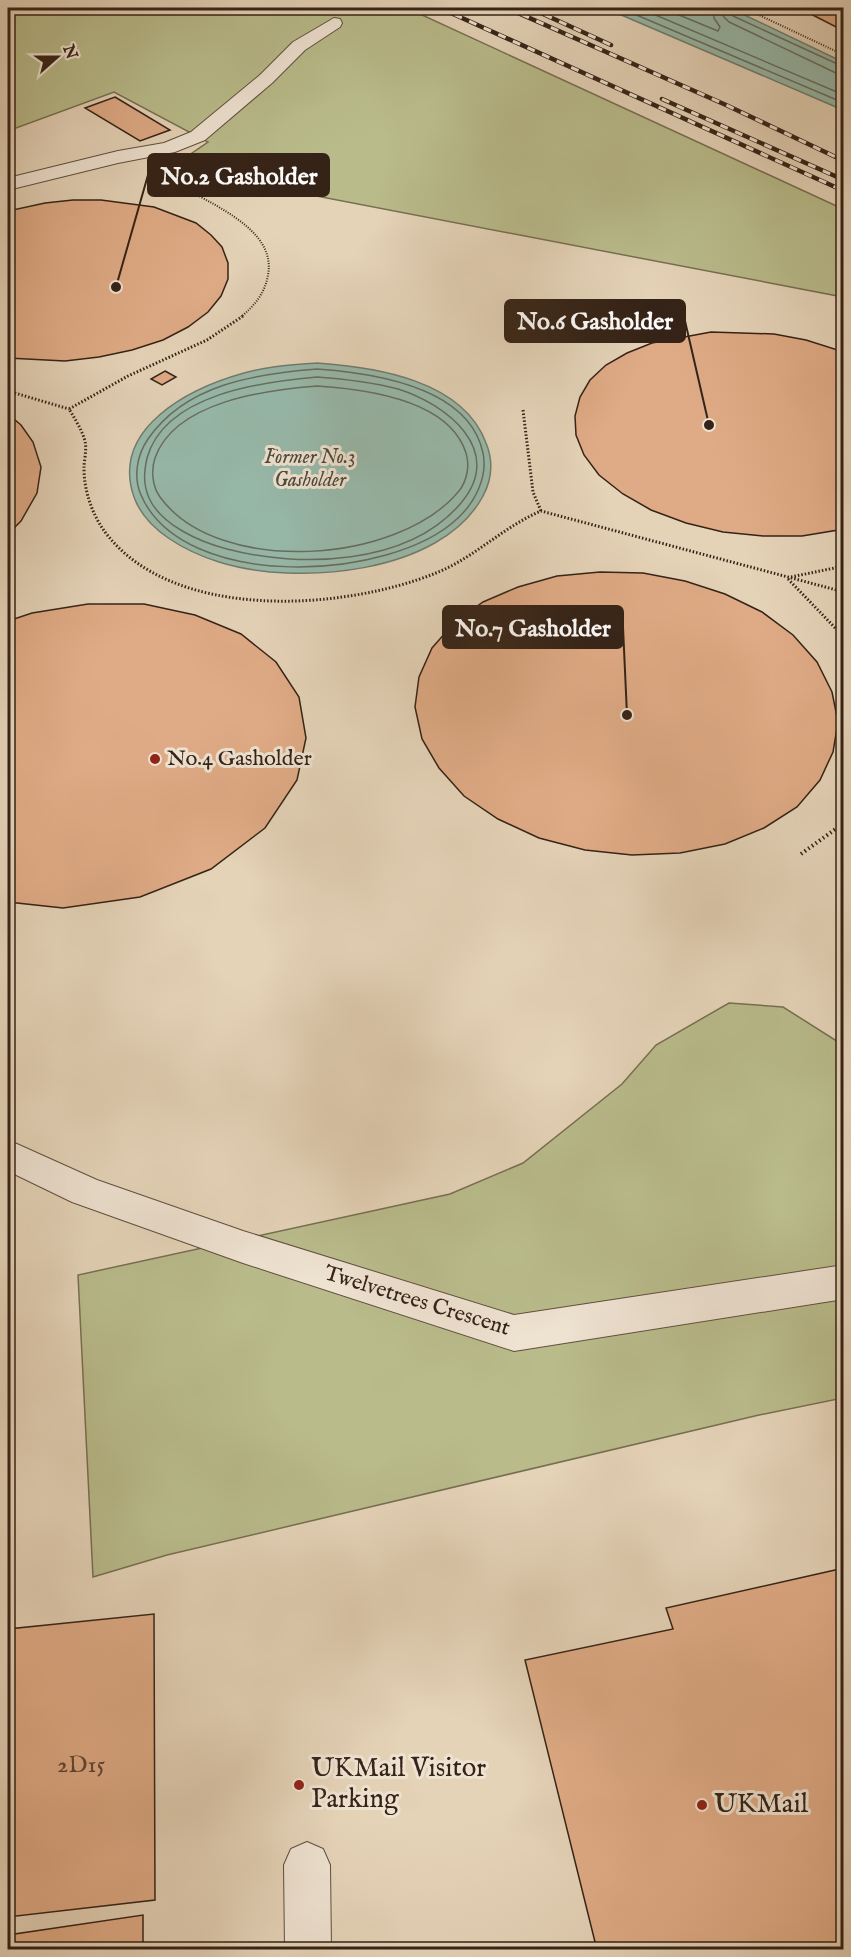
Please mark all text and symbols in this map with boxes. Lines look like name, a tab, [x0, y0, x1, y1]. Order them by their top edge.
north arrow	[27, 27, 87, 87]
text: N	[57, 41, 81, 63]
callout: No.2 Gasholder	[148, 154, 329, 196]
text: No.2 Gasholder	[159, 162, 318, 193]
callout: No.6 Gasholder	[505, 300, 685, 342]
text: No.6 Gasholder	[516, 307, 673, 338]
water label: Former No.3 Gasholder	[264, 445, 356, 493]
callout: No.7 Gasholder	[443, 606, 623, 648]
text: No.7 Gasholder	[454, 614, 611, 645]
place label: No.4 Gasholder	[167, 745, 312, 773]
marker: No.4 Gasholder	[148, 752, 162, 766]
street label: Twelvetrees Crescent	[321, 1259, 514, 1343]
house number: 2D15	[57, 1750, 105, 1781]
place label: UKMail Visitor Parking	[311, 1752, 486, 1817]
marker: UKMail Visitor Parking	[292, 1778, 306, 1792]
place label: UKMail	[714, 1788, 809, 1822]
marker: UKMail	[695, 1798, 709, 1812]

